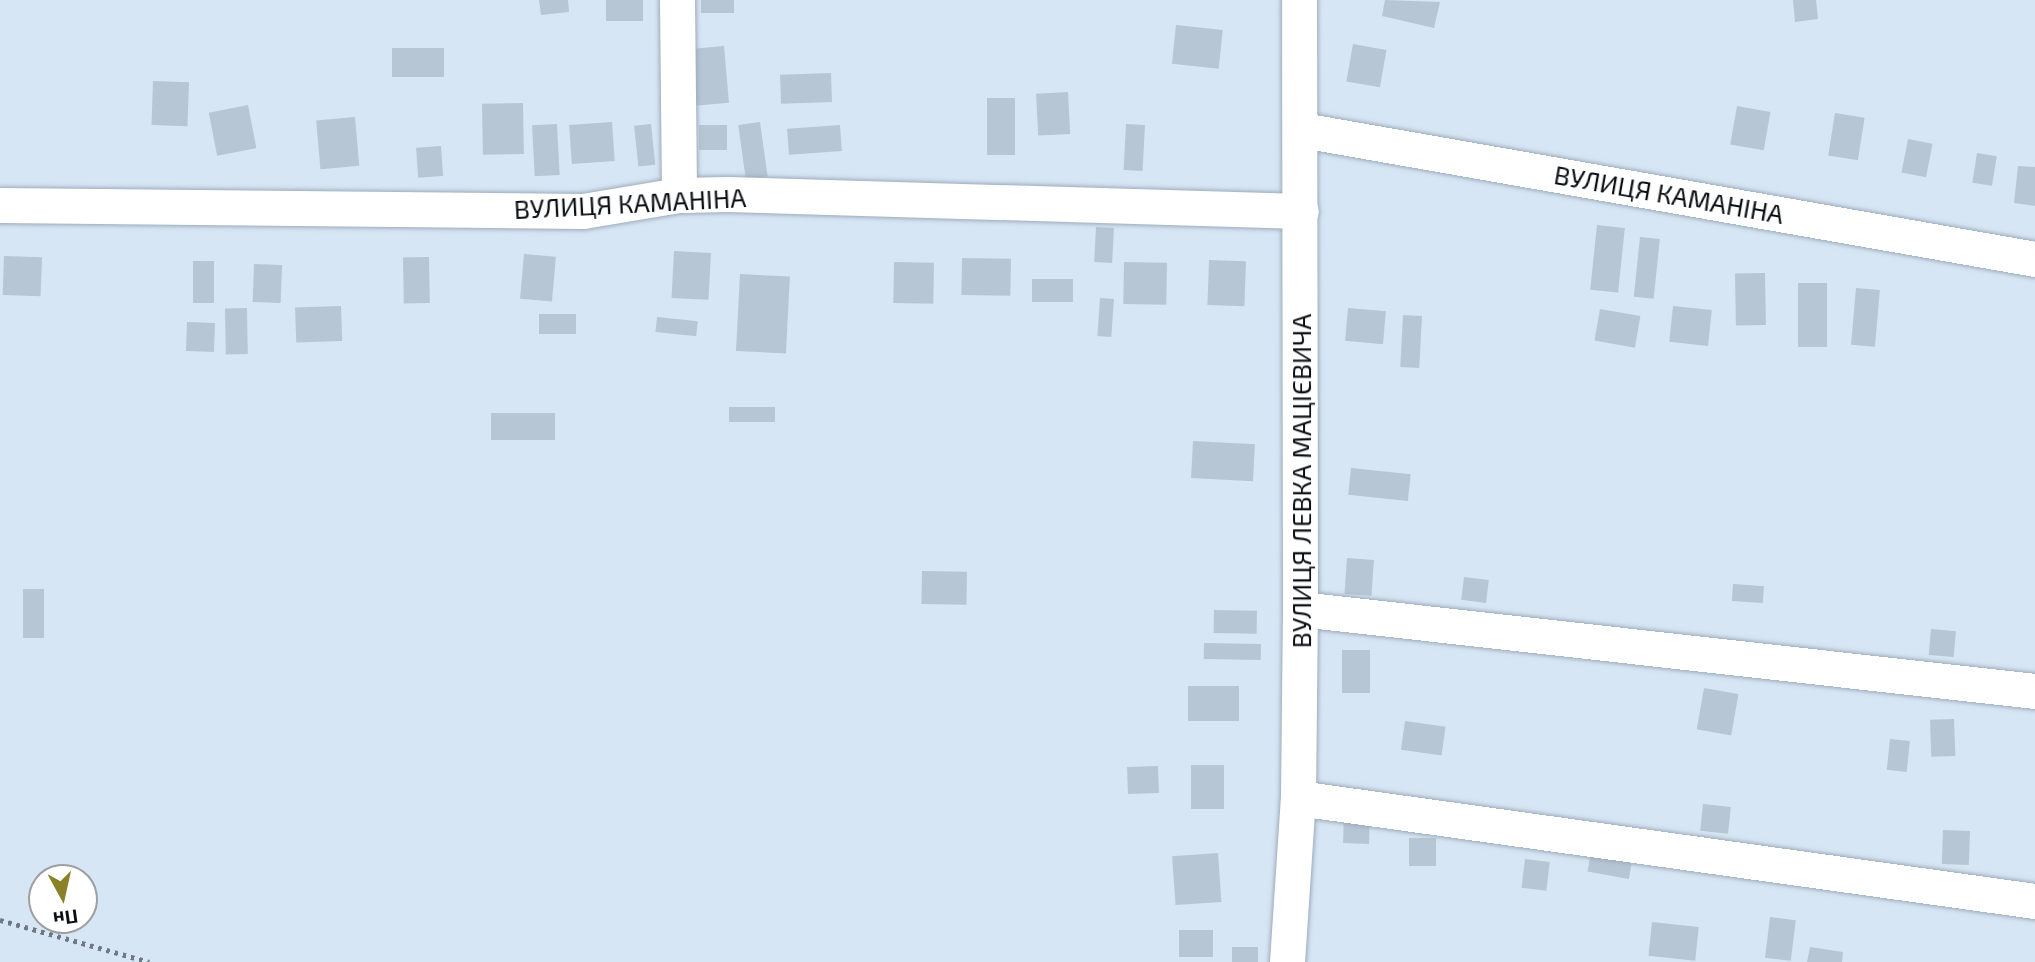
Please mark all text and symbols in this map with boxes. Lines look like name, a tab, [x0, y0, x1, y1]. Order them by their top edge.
street label: ВУЛИЦЯ КАМАНІНА	[1552, 158, 1786, 230]
street label: ВУЛИЦЯ КАМАНІНА	[513, 181, 747, 225]
street label: ВУЛИЦЯ ЛЕВКА МАЦІЄВИЧА	[1285, 314, 1317, 648]
north arrow	[28, 864, 98, 934]
text: Пн	[52, 905, 80, 931]

